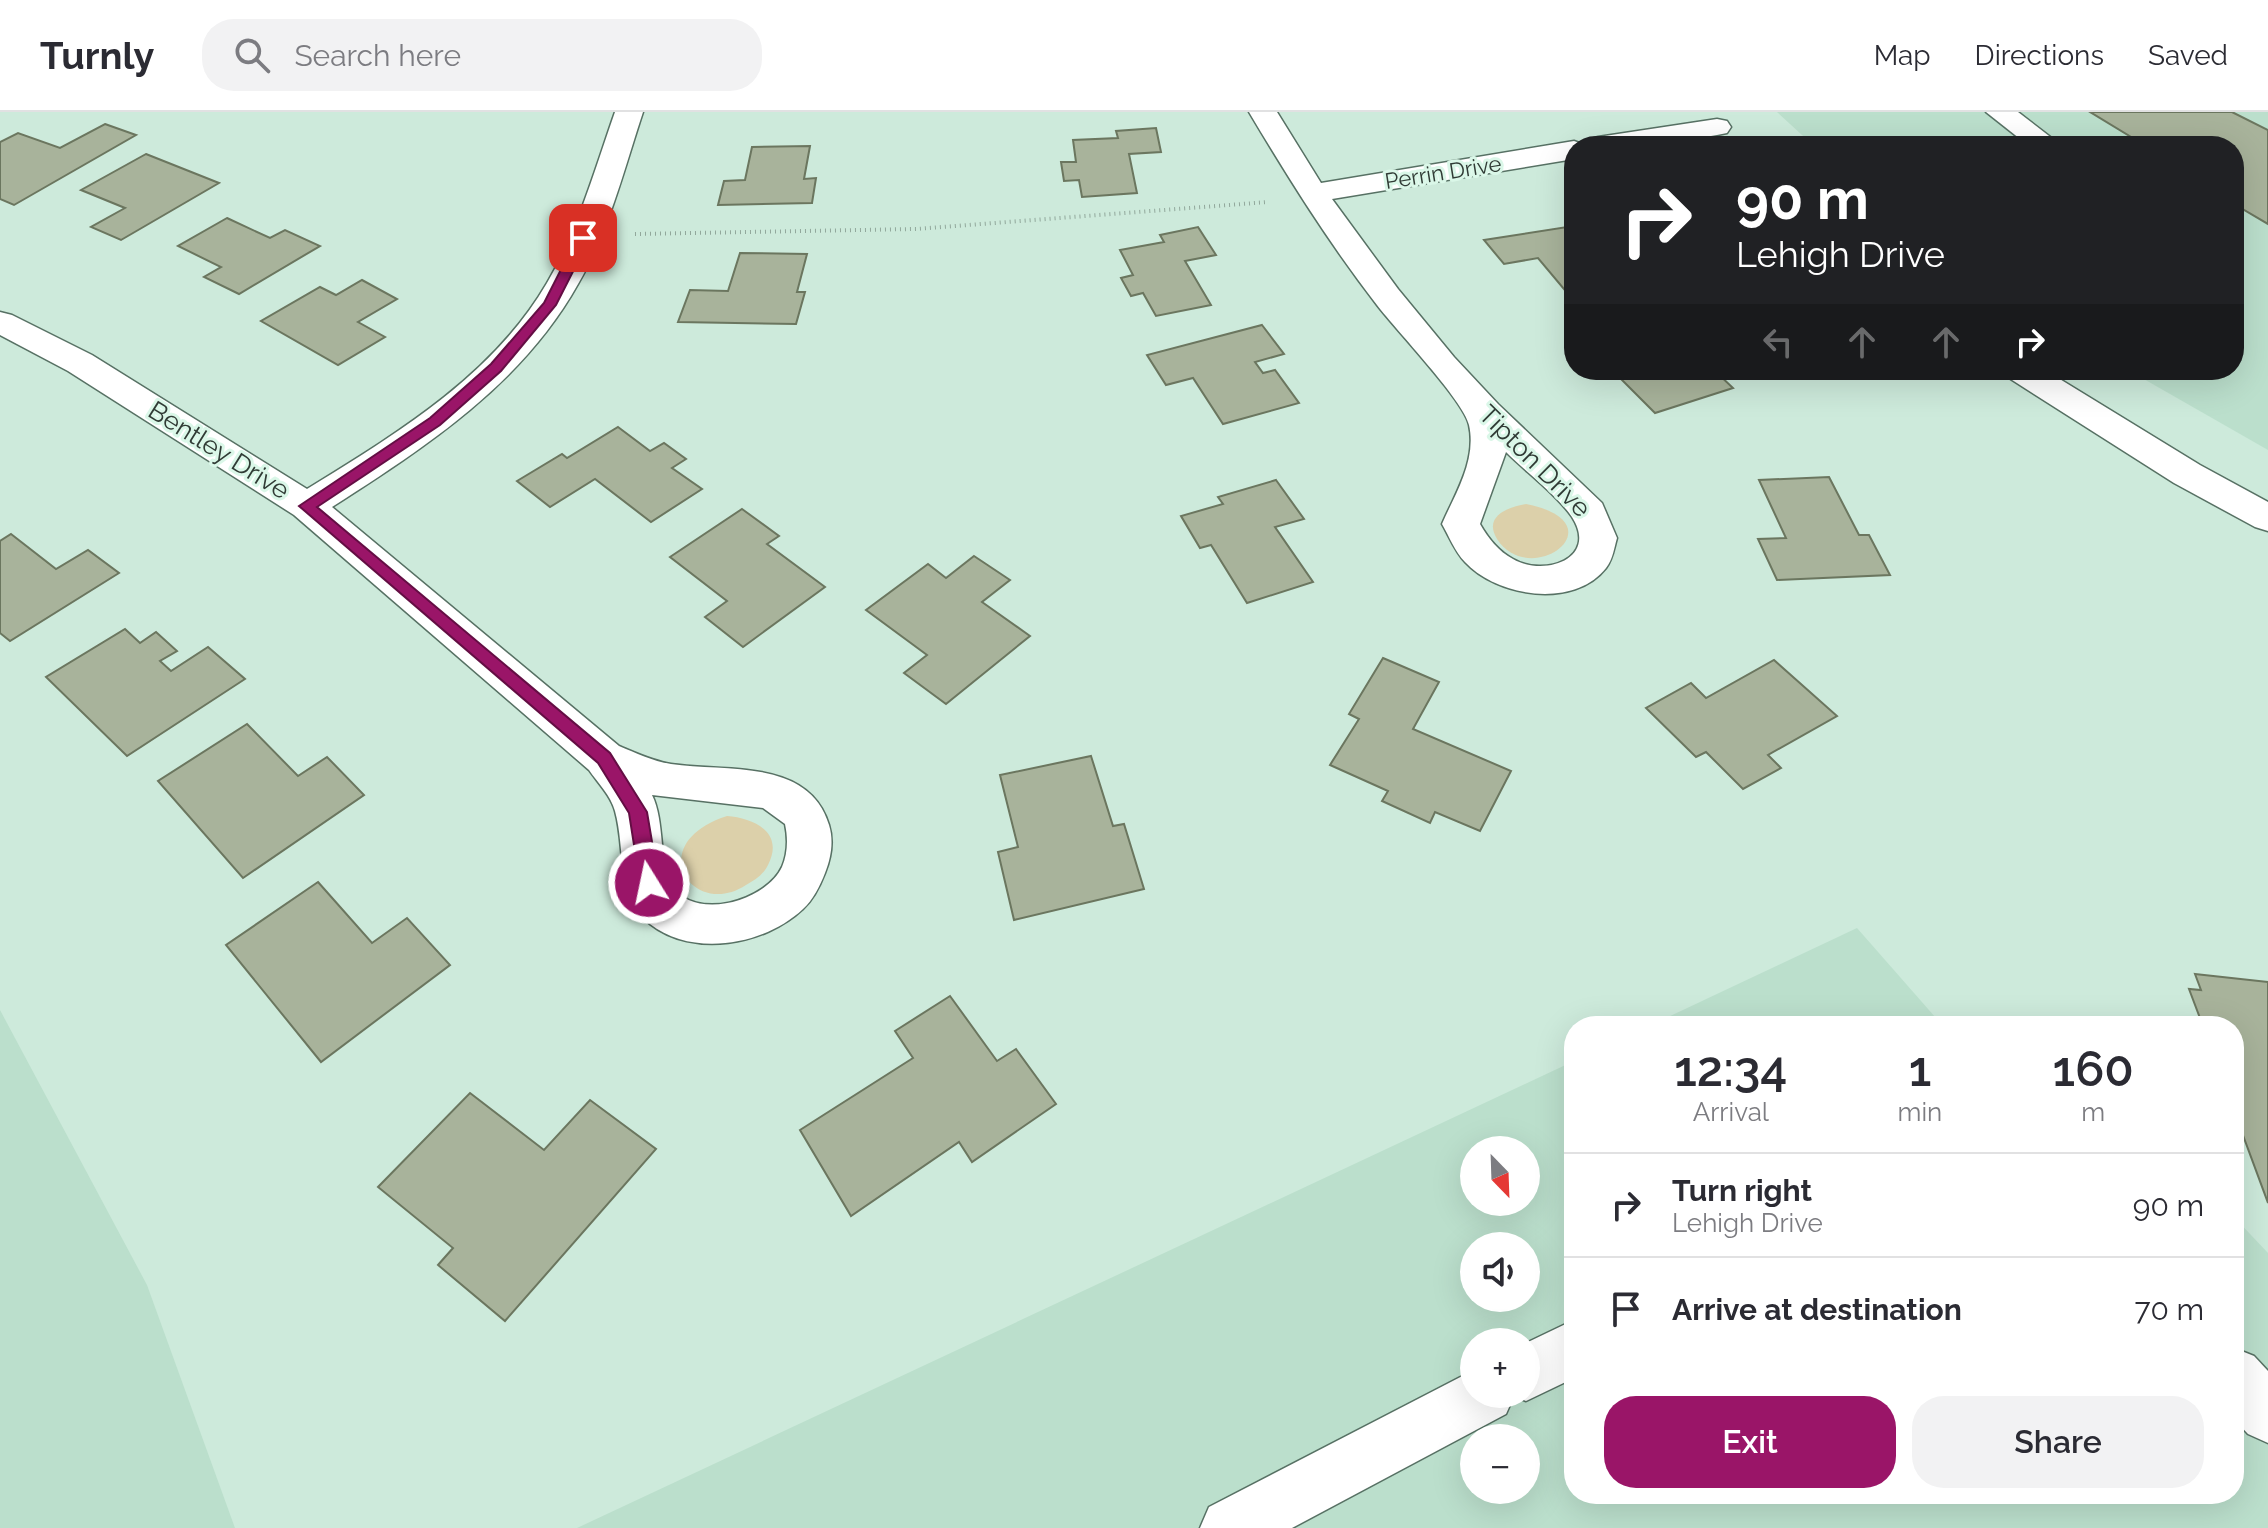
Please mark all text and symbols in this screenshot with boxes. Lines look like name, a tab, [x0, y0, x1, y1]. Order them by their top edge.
search box	[202, 19, 762, 91]
text: Turnly	[40, 33, 154, 78]
icon: search	[230, 33, 274, 77]
text: Search here	[294, 38, 461, 73]
text: Map	[1874, 39, 1931, 72]
text: Directions	[1975, 39, 2104, 72]
text: Saved	[2148, 39, 2228, 72]
street label: Perrin Drive	[1383, 150, 1503, 194]
text: 90 m	[1736, 166, 1869, 232]
icon: right	[1604, 168, 1708, 272]
pin	[549, 204, 617, 272]
icon: arrive	[561, 216, 605, 260]
text: Lehigh Drive	[1736, 233, 1945, 275]
icon: left	[1756, 320, 1800, 364]
icon: ahead	[1840, 320, 1884, 364]
icon: ahead	[1924, 320, 1968, 364]
icon: right	[2008, 320, 2052, 364]
street label: Bentley Drive	[143, 395, 295, 505]
street label: Tipton Drive	[1473, 399, 1597, 523]
position arrow	[607, 841, 691, 925]
text: 12:34	[1674, 1041, 1787, 1097]
text: 1	[1909, 1041, 1931, 1097]
text: 160	[2053, 1041, 2134, 1097]
text: Arrival	[1693, 1097, 1769, 1127]
text: min	[1898, 1097, 1942, 1127]
text: m	[2081, 1097, 2105, 1127]
north arrow	[1460, 1136, 1540, 1216]
map controls	[1460, 1136, 1540, 1504]
text: Turn right	[1672, 1173, 1812, 1208]
icon: right	[1604, 1183, 1648, 1227]
text: 90 m	[2133, 1188, 2204, 1223]
text: Lehigh Drive	[1672, 1208, 1823, 1238]
button: sound	[1460, 1232, 1540, 1312]
icon: arrive	[1604, 1287, 1648, 1331]
text: Arrive at destination	[1672, 1292, 1962, 1327]
text: 70 m	[2134, 1292, 2204, 1327]
button: +	[1460, 1328, 1540, 1408]
button: Exit	[1604, 1396, 1896, 1488]
button: Share	[1912, 1396, 2204, 1488]
button: −	[1460, 1424, 1540, 1504]

